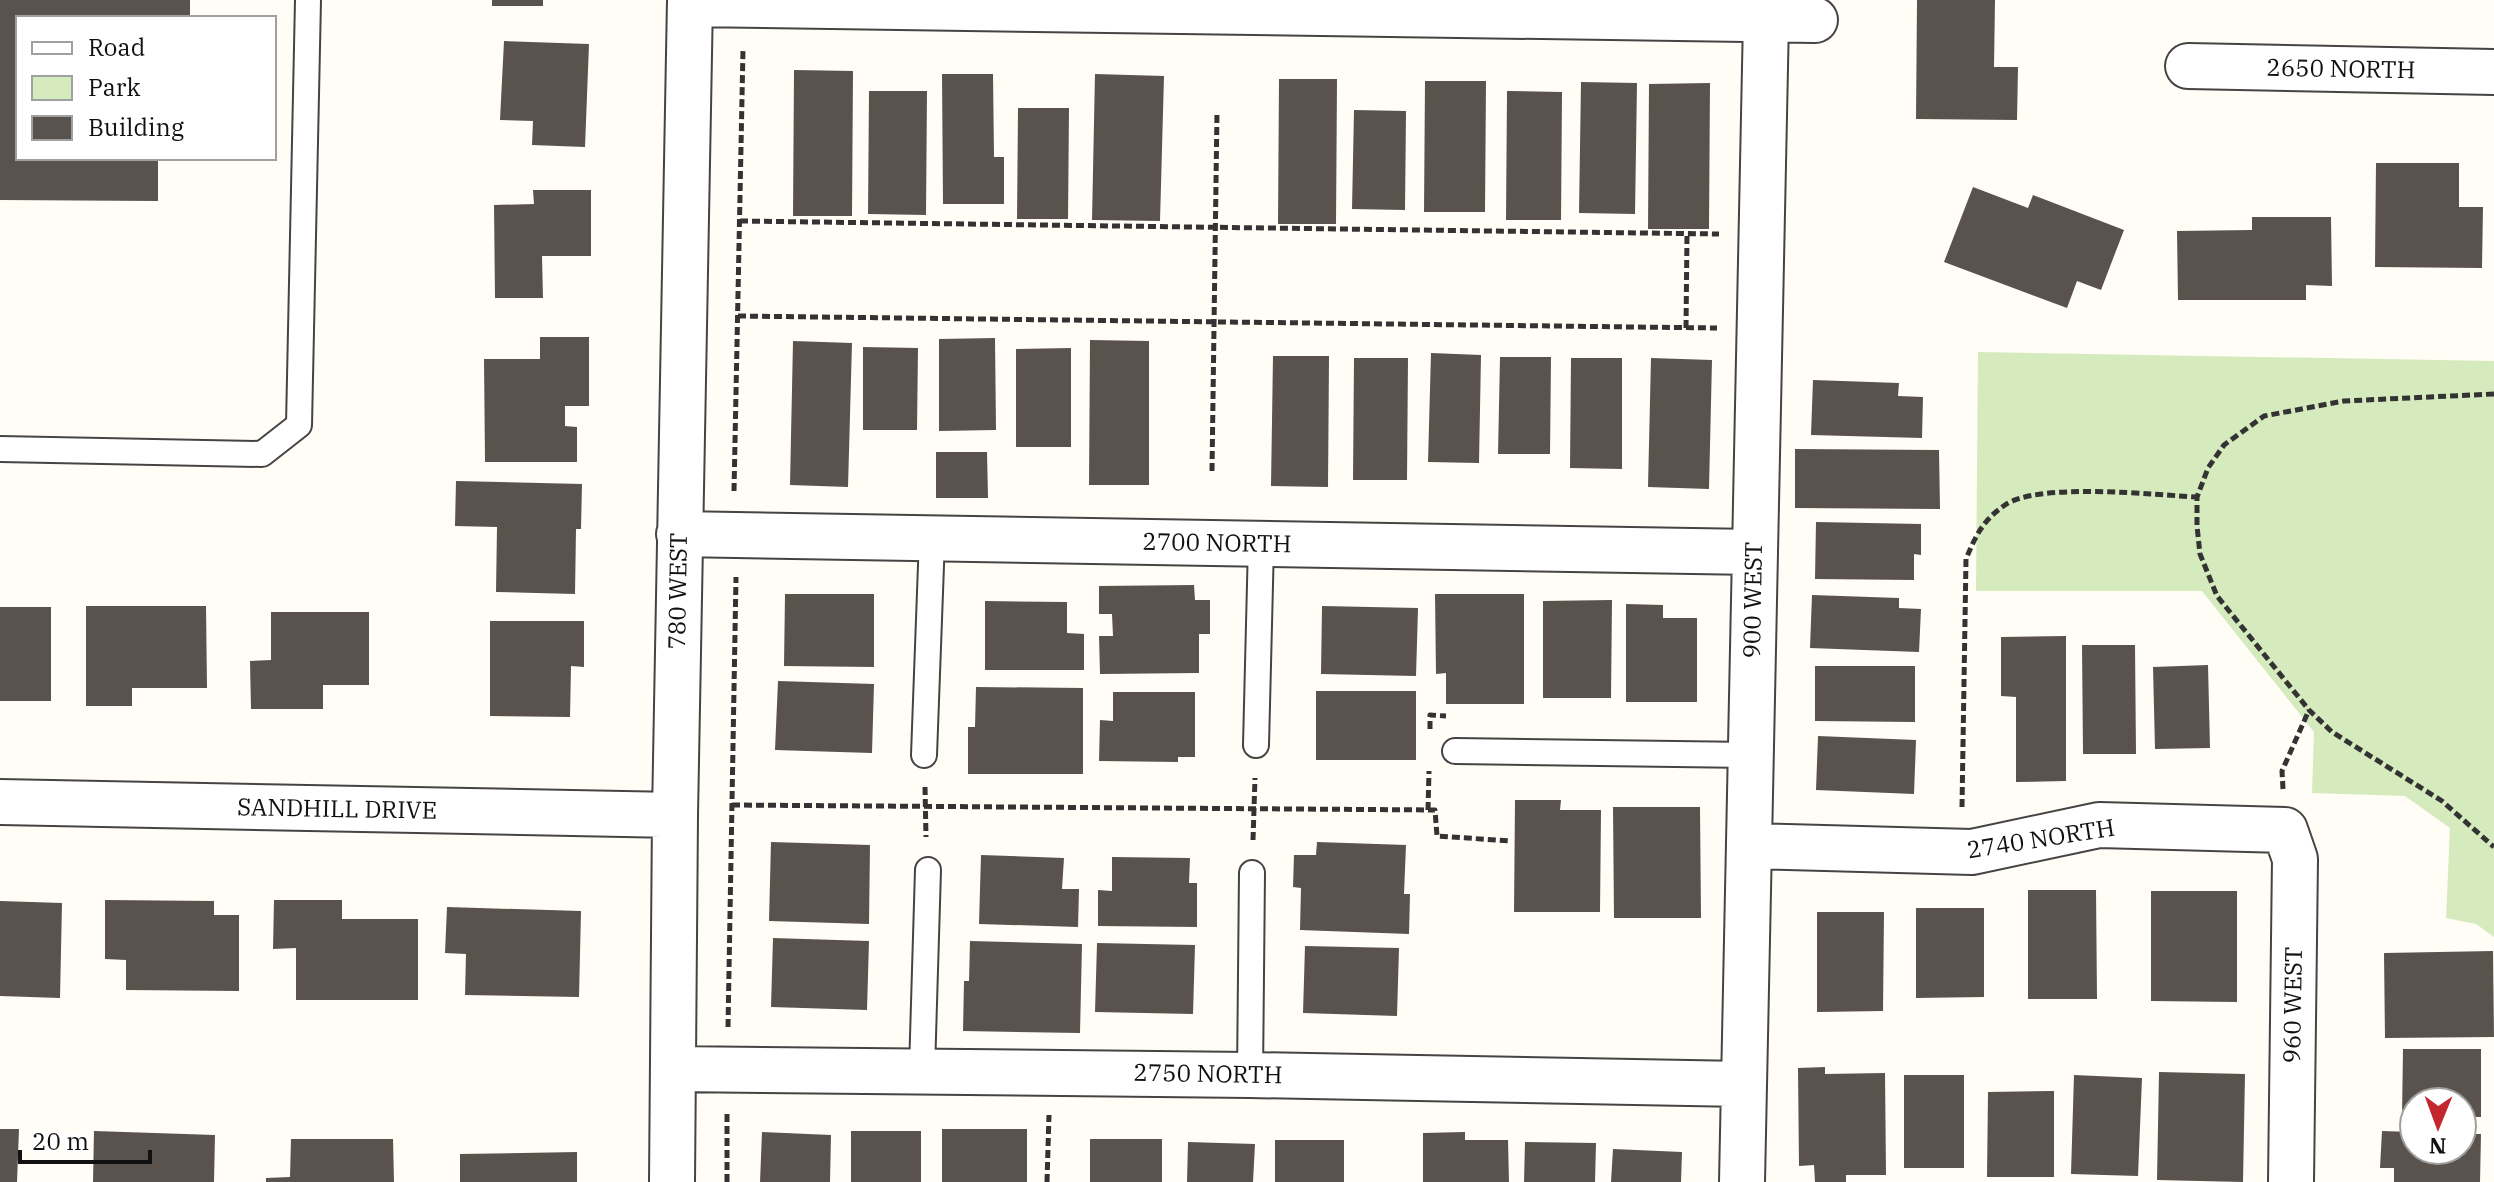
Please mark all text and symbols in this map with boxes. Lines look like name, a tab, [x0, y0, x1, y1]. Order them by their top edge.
legend	[16, 16, 276, 160]
text: Road	[88, 31, 145, 63]
street label: 2650 NORTH	[2266, 51, 2416, 85]
text: Park	[88, 71, 140, 103]
text: Building	[88, 111, 184, 143]
street label: 2700 NORTH	[1142, 525, 1292, 559]
street label: 780 WEST	[660, 532, 694, 650]
street label: 900 WEST	[1735, 541, 1769, 659]
street label: SANDHILL DRIVE	[237, 790, 437, 826]
street label: 2740 NORTH	[1965, 811, 2117, 865]
street label: 960 WEST	[2275, 946, 2309, 1064]
street label: 2750 NORTH	[1133, 1056, 1283, 1090]
north arrow	[2398, 1086, 2478, 1166]
scale bar	[20, 1114, 150, 1164]
text: 20 m	[32, 1125, 89, 1157]
text: N	[2429, 1132, 2447, 1161]

